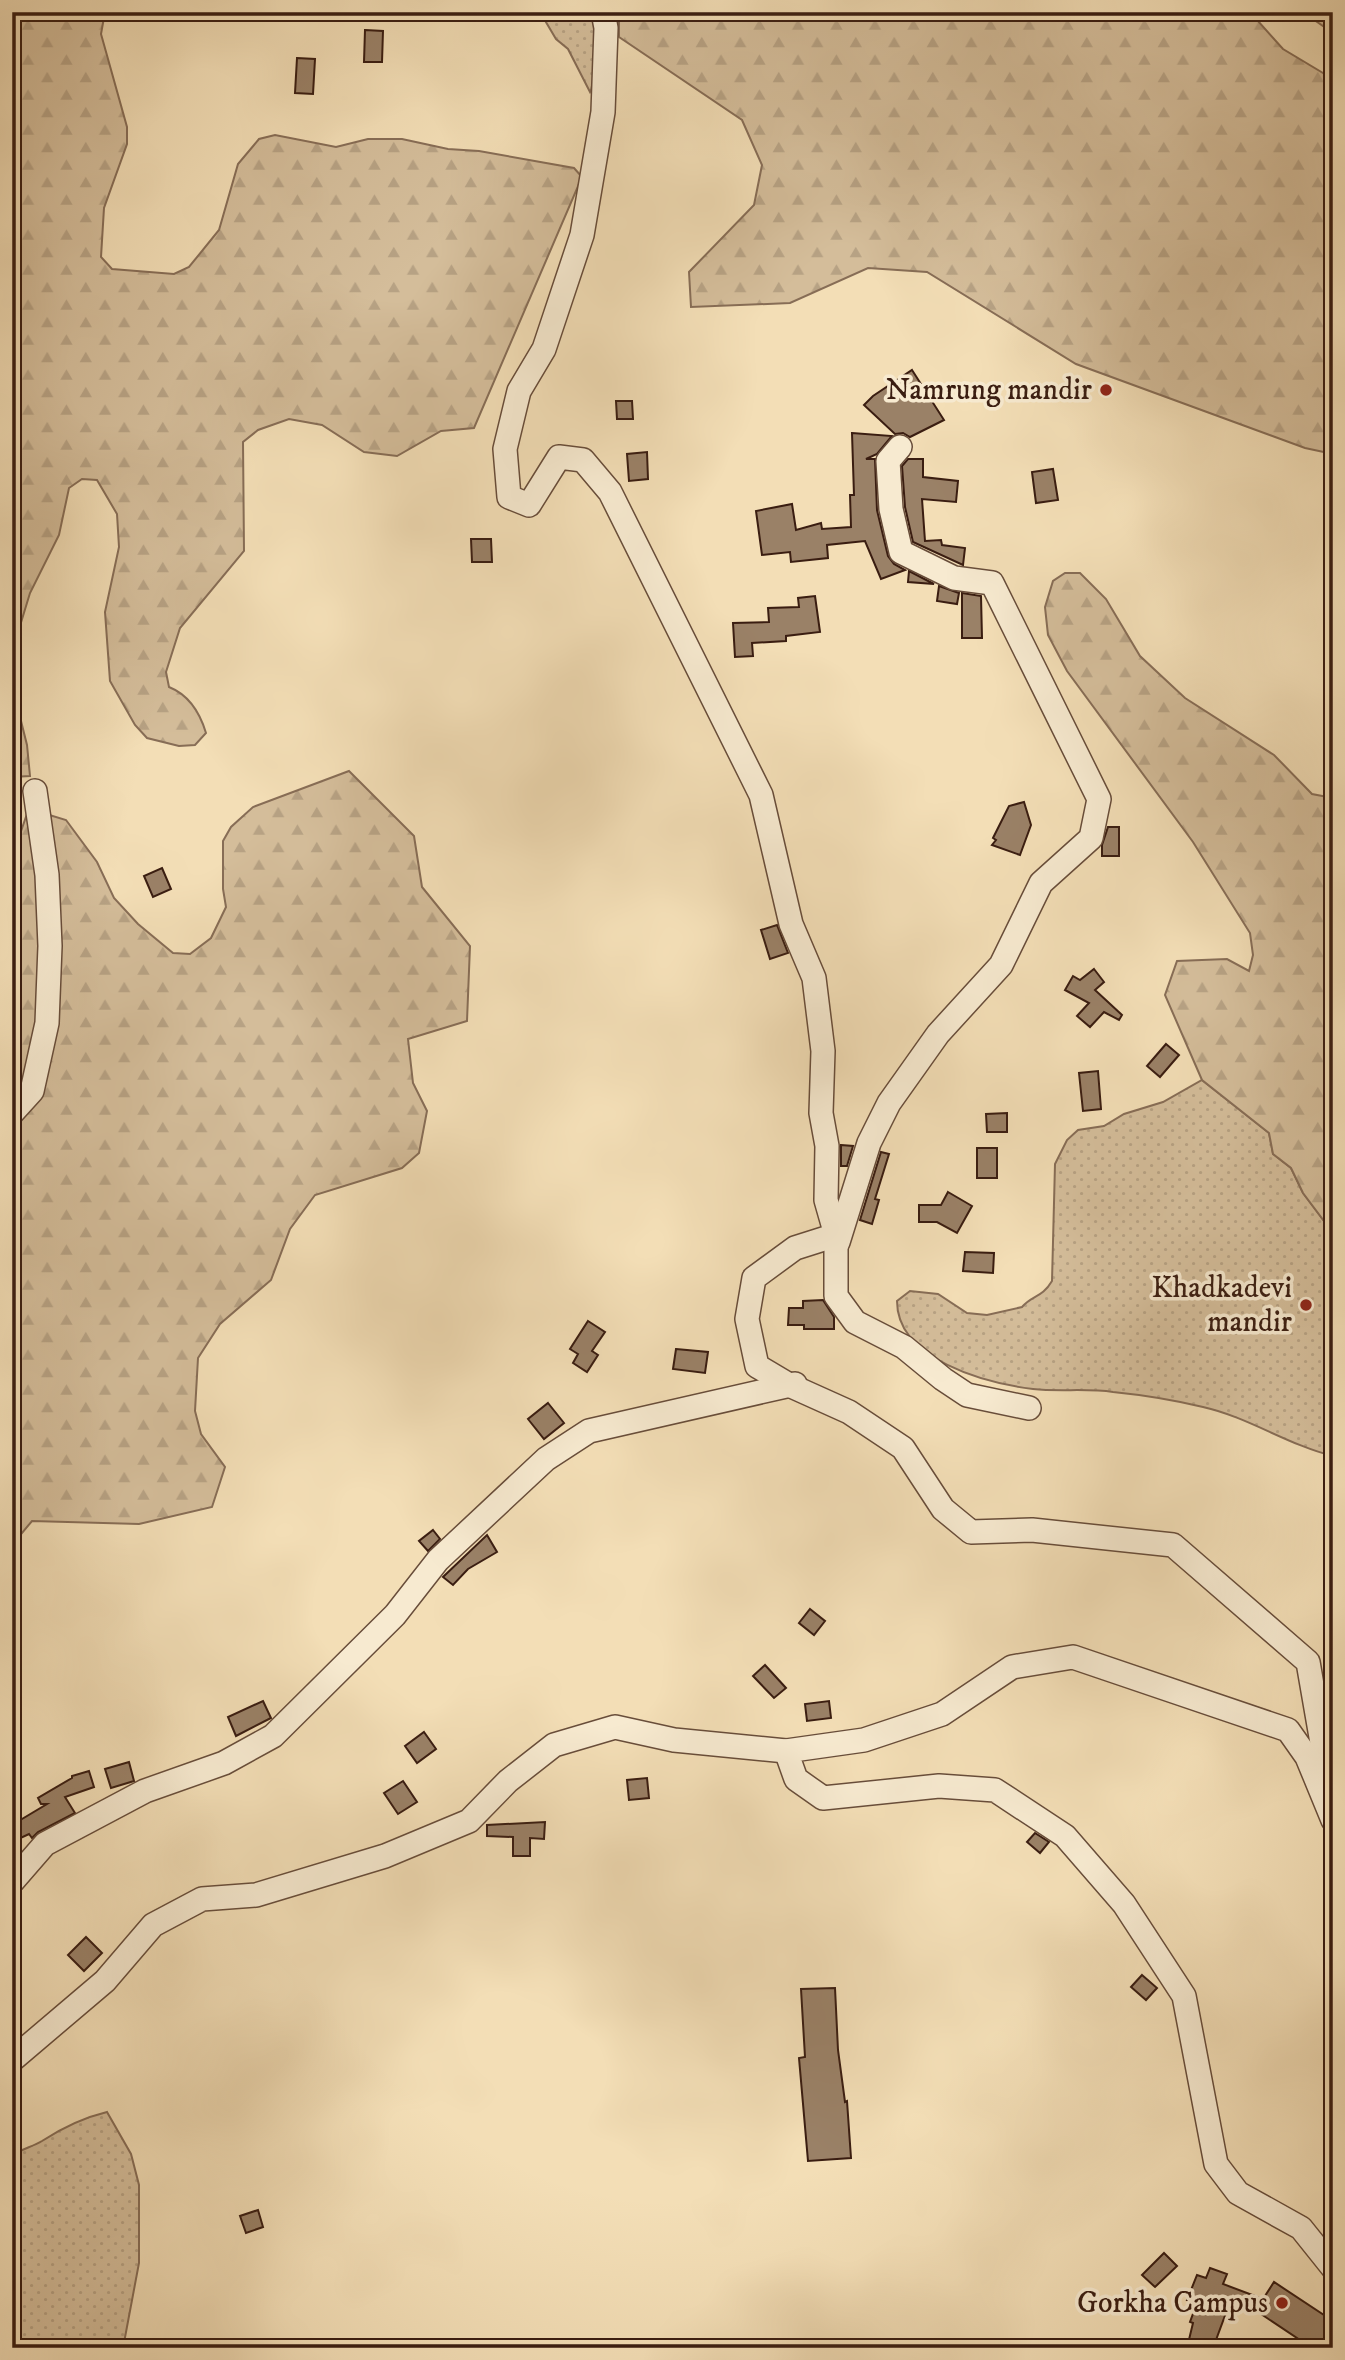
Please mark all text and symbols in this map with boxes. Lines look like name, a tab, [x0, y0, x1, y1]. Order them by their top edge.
place label: Namrung mandir	[886, 372, 1092, 409]
marker: Namrung mandir	[1098, 382, 1114, 398]
place label: Khadkadevi mandir	[1152, 1270, 1292, 1341]
marker: Khadkadevi mandir	[1298, 1297, 1314, 1313]
place label: Gorkha Campus	[1077, 2285, 1268, 2322]
marker: Gorkha Campus	[1274, 2295, 1290, 2311]

